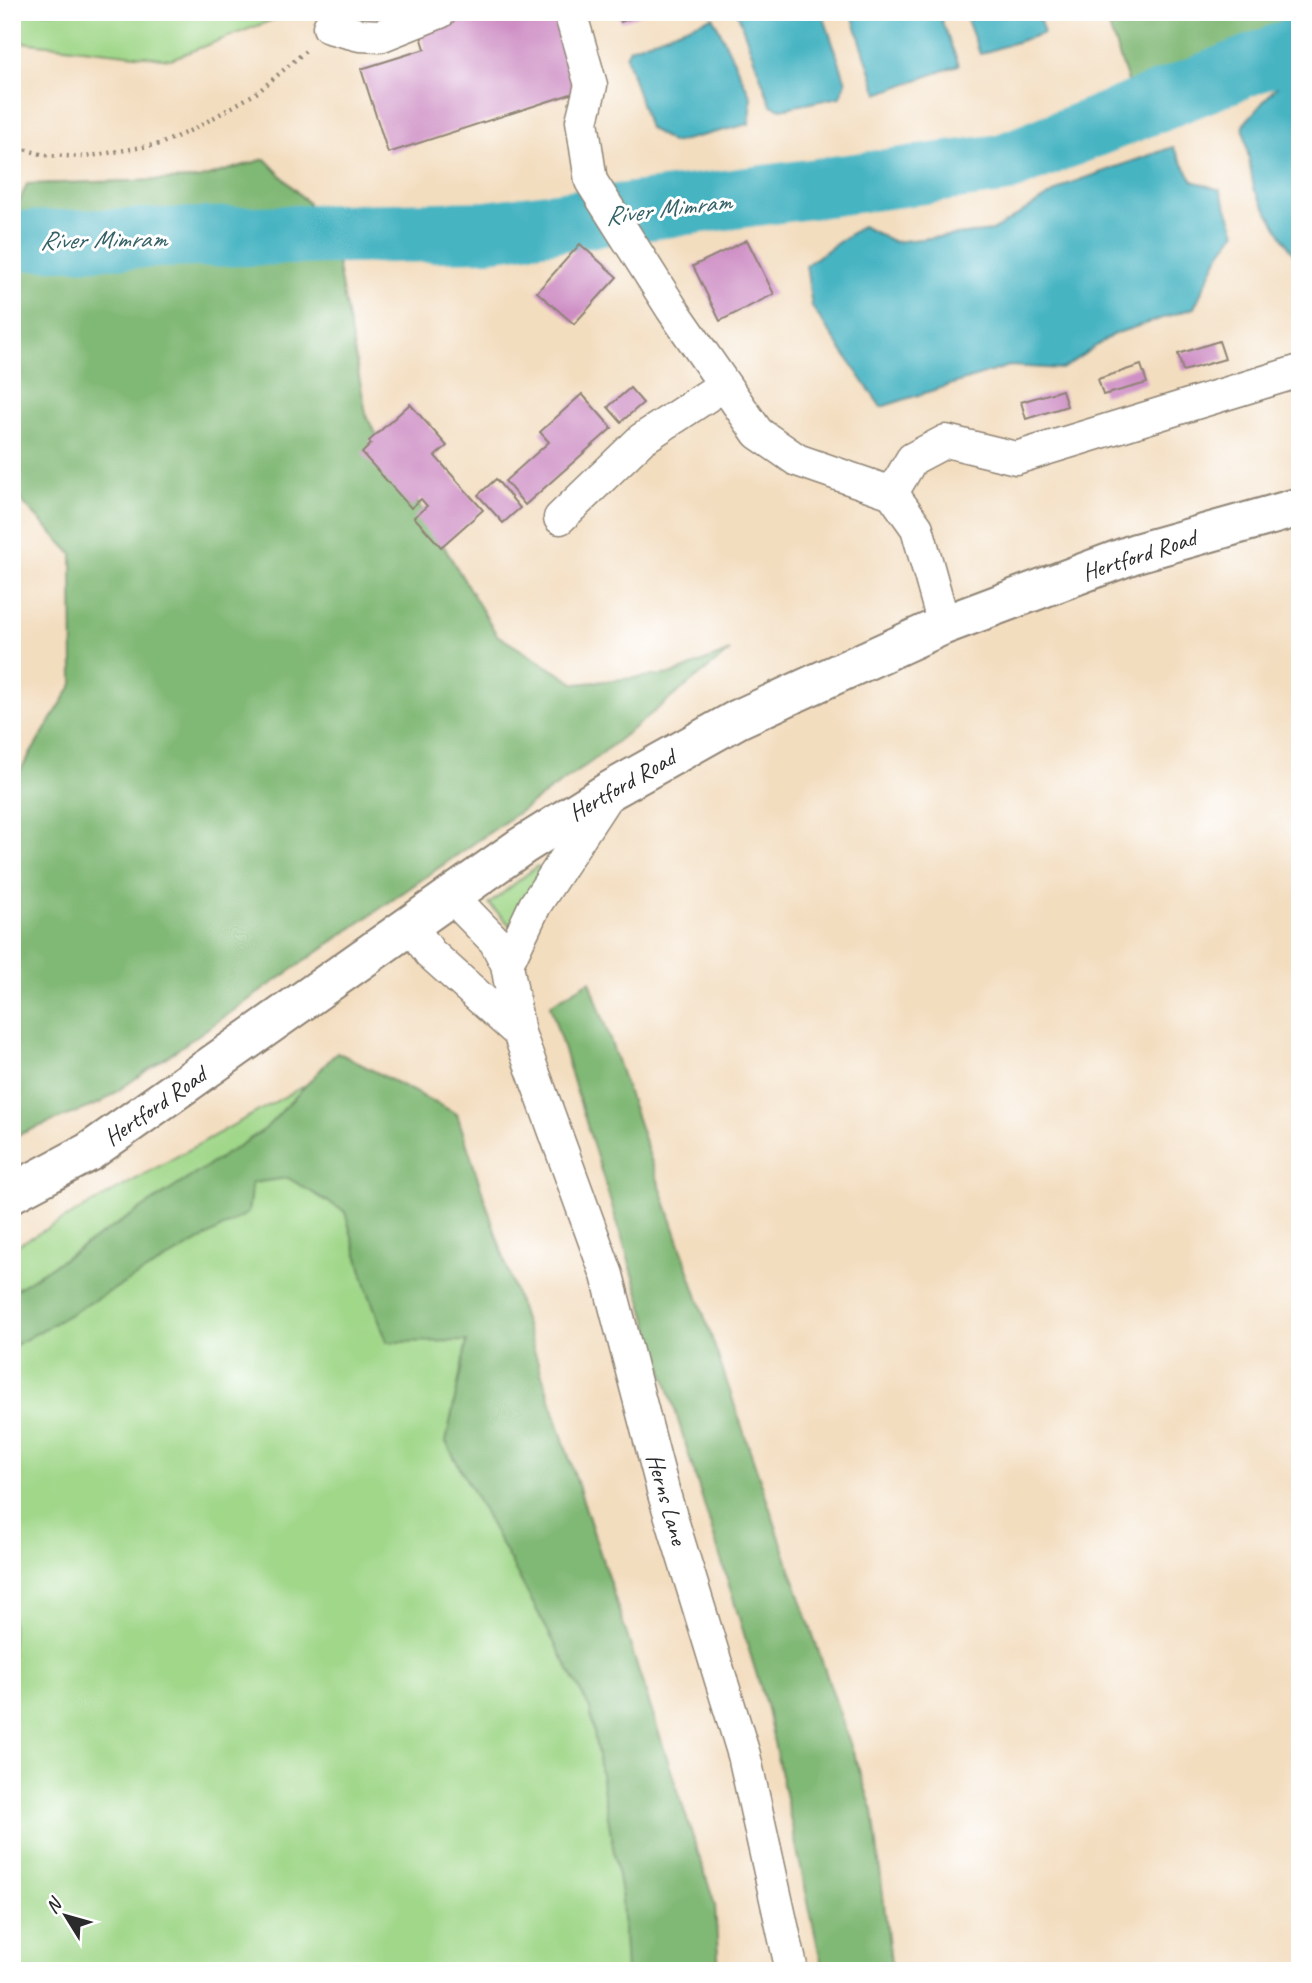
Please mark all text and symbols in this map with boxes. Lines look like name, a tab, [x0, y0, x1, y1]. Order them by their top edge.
water label: River Mimram	[603, 184, 736, 233]
water label: River Mimram	[40, 222, 170, 257]
street label: Hertford Road	[1078, 521, 1203, 588]
street label: Hertford Road	[563, 741, 684, 828]
street label: Hertford Road	[98, 1058, 215, 1152]
street label: Herns Lane	[640, 1450, 695, 1550]
north arrow	[32, 1882, 102, 1952]
text: N	[40, 1892, 68, 1918]

